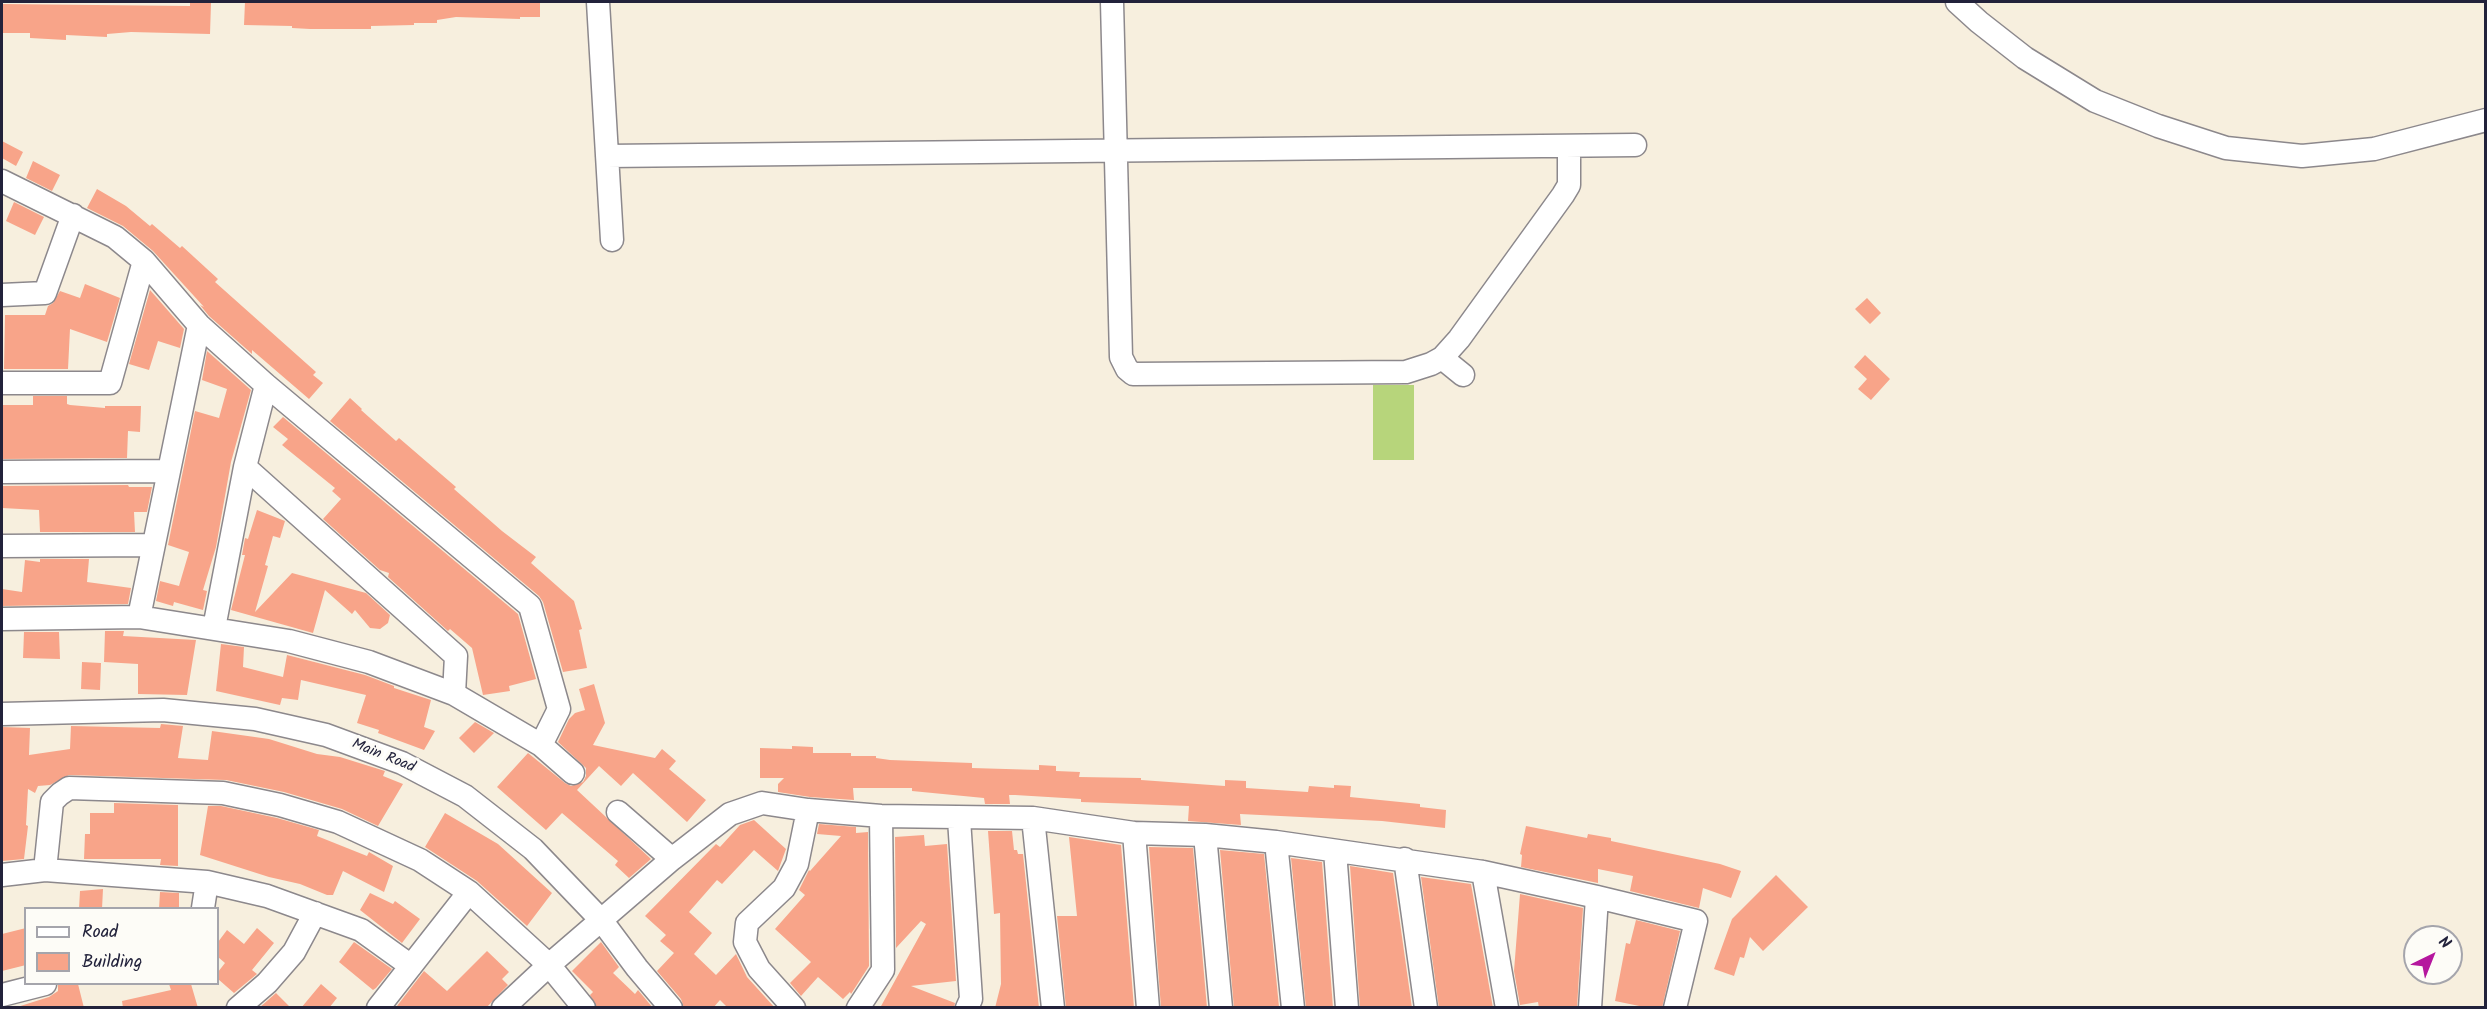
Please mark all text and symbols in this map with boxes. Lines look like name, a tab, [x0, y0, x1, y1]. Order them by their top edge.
street label: Main Road	[349, 736, 417, 778]
legend	[24, 907, 219, 985]
text: Road	[82, 918, 118, 947]
north arrow	[2403, 925, 2463, 985]
text: N	[2432, 930, 2456, 956]
text: Building	[82, 948, 142, 977]

